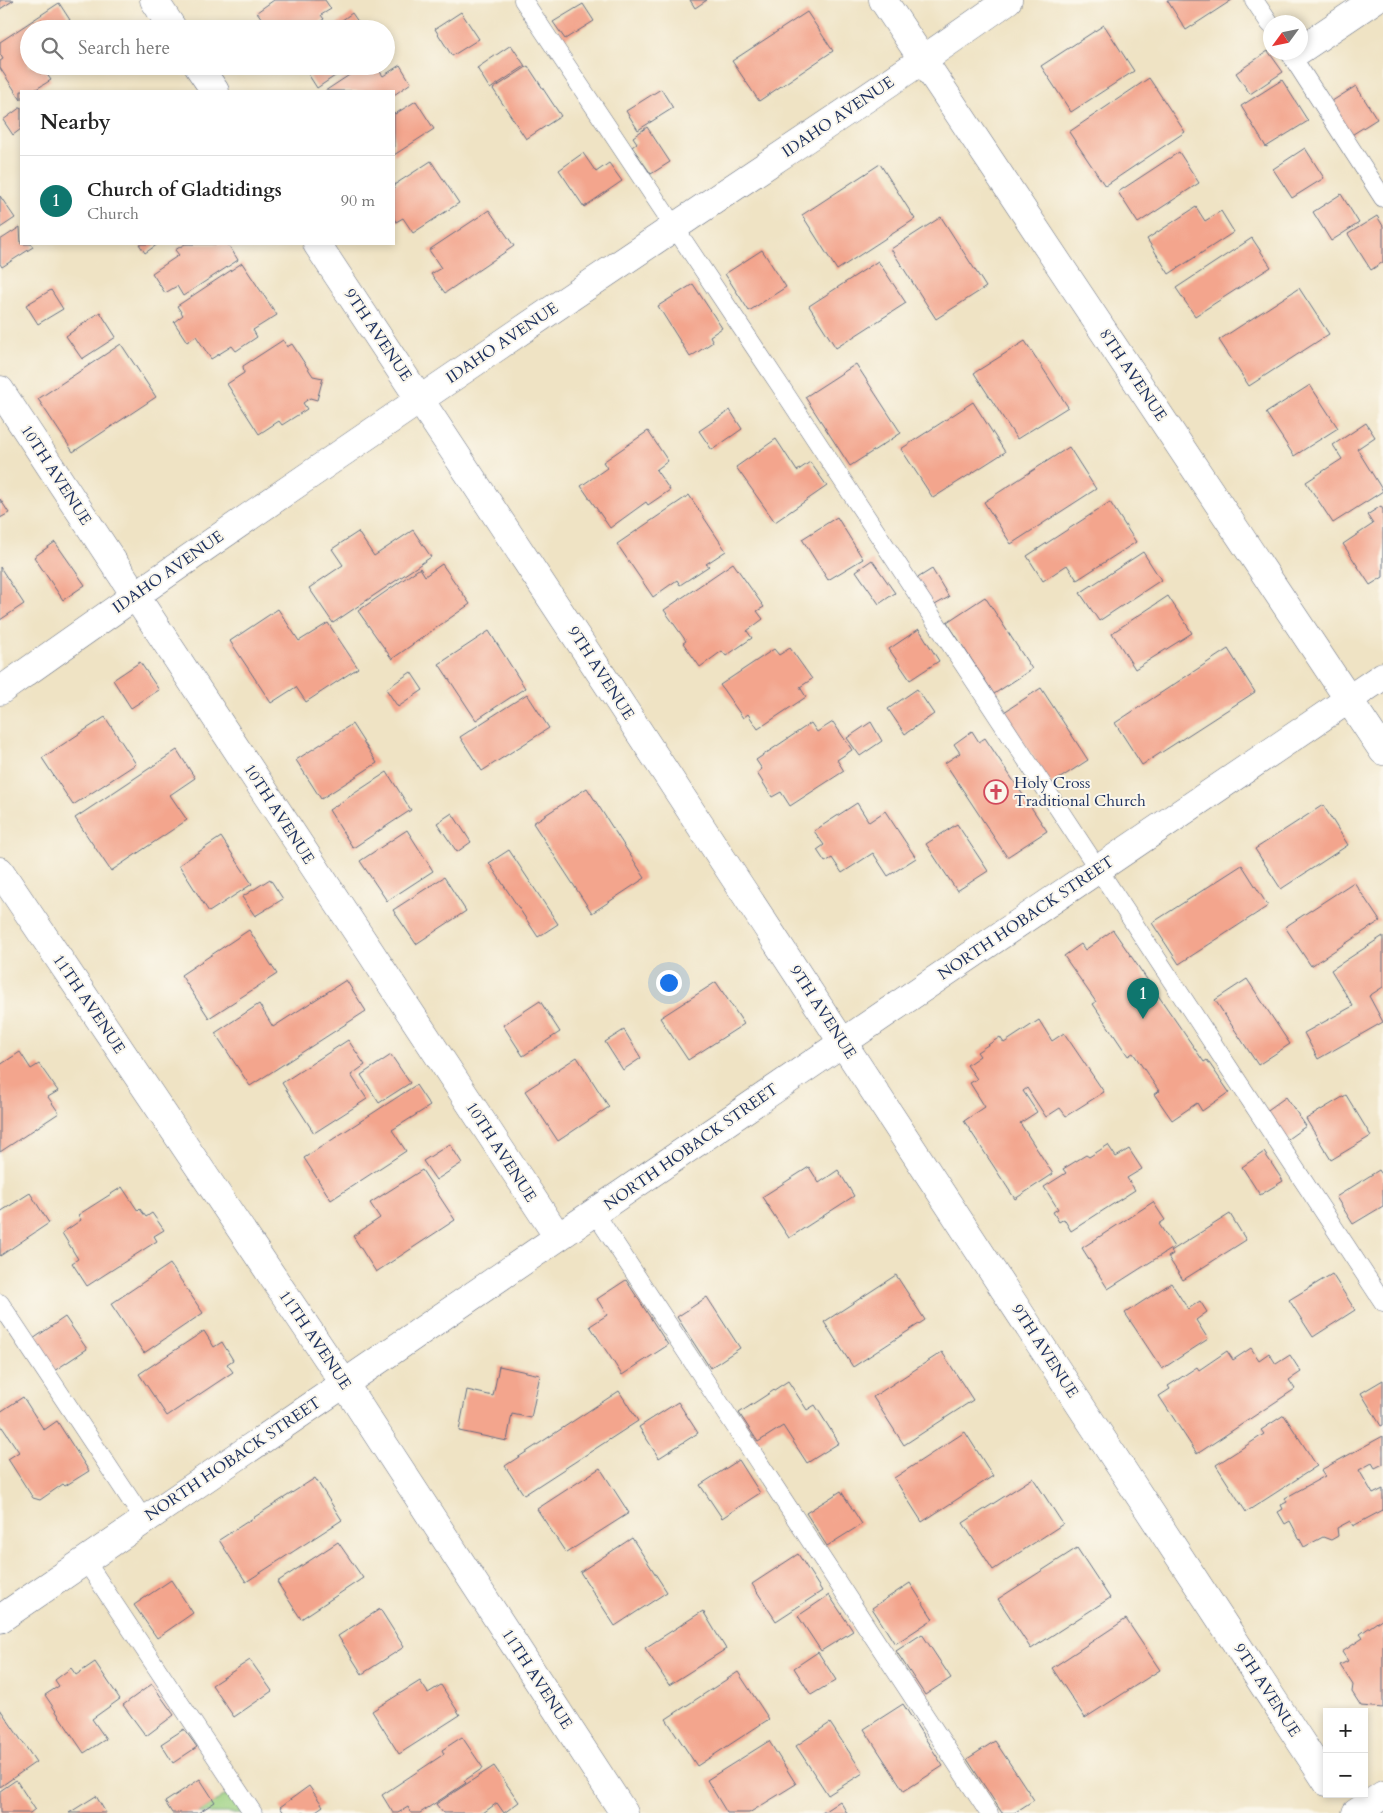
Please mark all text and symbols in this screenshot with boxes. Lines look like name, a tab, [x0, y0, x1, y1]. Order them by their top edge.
north arrow	[1263, 15, 1308, 60]
search box	[20, 20, 395, 75]
icon: search	[38, 34, 66, 62]
text: Search here	[78, 35, 170, 61]
street label: IDAHO AVENUE	[778, 71, 899, 163]
text: Nearby	[40, 108, 111, 137]
text: Church of Gladtidings	[87, 177, 282, 203]
text: 1	[52, 190, 60, 212]
text: 90 m	[341, 190, 375, 212]
text: Church	[87, 203, 139, 225]
street label: 9TH AVENUE	[339, 284, 417, 386]
street label: IDAHO AVENUE	[442, 297, 563, 389]
street label: 8TH AVENUE	[1094, 324, 1172, 426]
street label: 10TH AVENUE	[15, 421, 97, 529]
street label: IDAHO AVENUE	[108, 525, 228, 619]
street label: 9TH AVENUE	[563, 622, 639, 724]
street label: 10TH AVENUE	[238, 760, 320, 868]
place label: Holy Cross Traditional Church	[1014, 772, 1146, 812]
church icon: Holy Cross Traditional Church	[983, 779, 1009, 805]
street label: NORTH HOBACK STREET	[934, 851, 1119, 985]
street label: 11TH AVENUE	[48, 950, 130, 1058]
street label: 9TH AVENUE	[785, 961, 861, 1063]
your location	[656, 970, 682, 996]
pin: 1	[1127, 978, 1159, 1019]
street label: NORTH HOBACK STREET	[599, 1078, 783, 1216]
street label: 10TH AVENUE	[460, 1098, 542, 1206]
street label: 11TH AVENUE	[274, 1286, 356, 1394]
street label: 9TH AVENUE	[1007, 1300, 1083, 1402]
street label: NORTH HOBACK STREET	[141, 1392, 326, 1526]
street label: 11TH AVENUE	[496, 1625, 578, 1733]
street label: 9TH AVENUE	[1229, 1639, 1305, 1741]
map controls	[1323, 1708, 1368, 1798]
button: +	[1323, 1708, 1368, 1753]
button: −	[1323, 1753, 1368, 1798]

